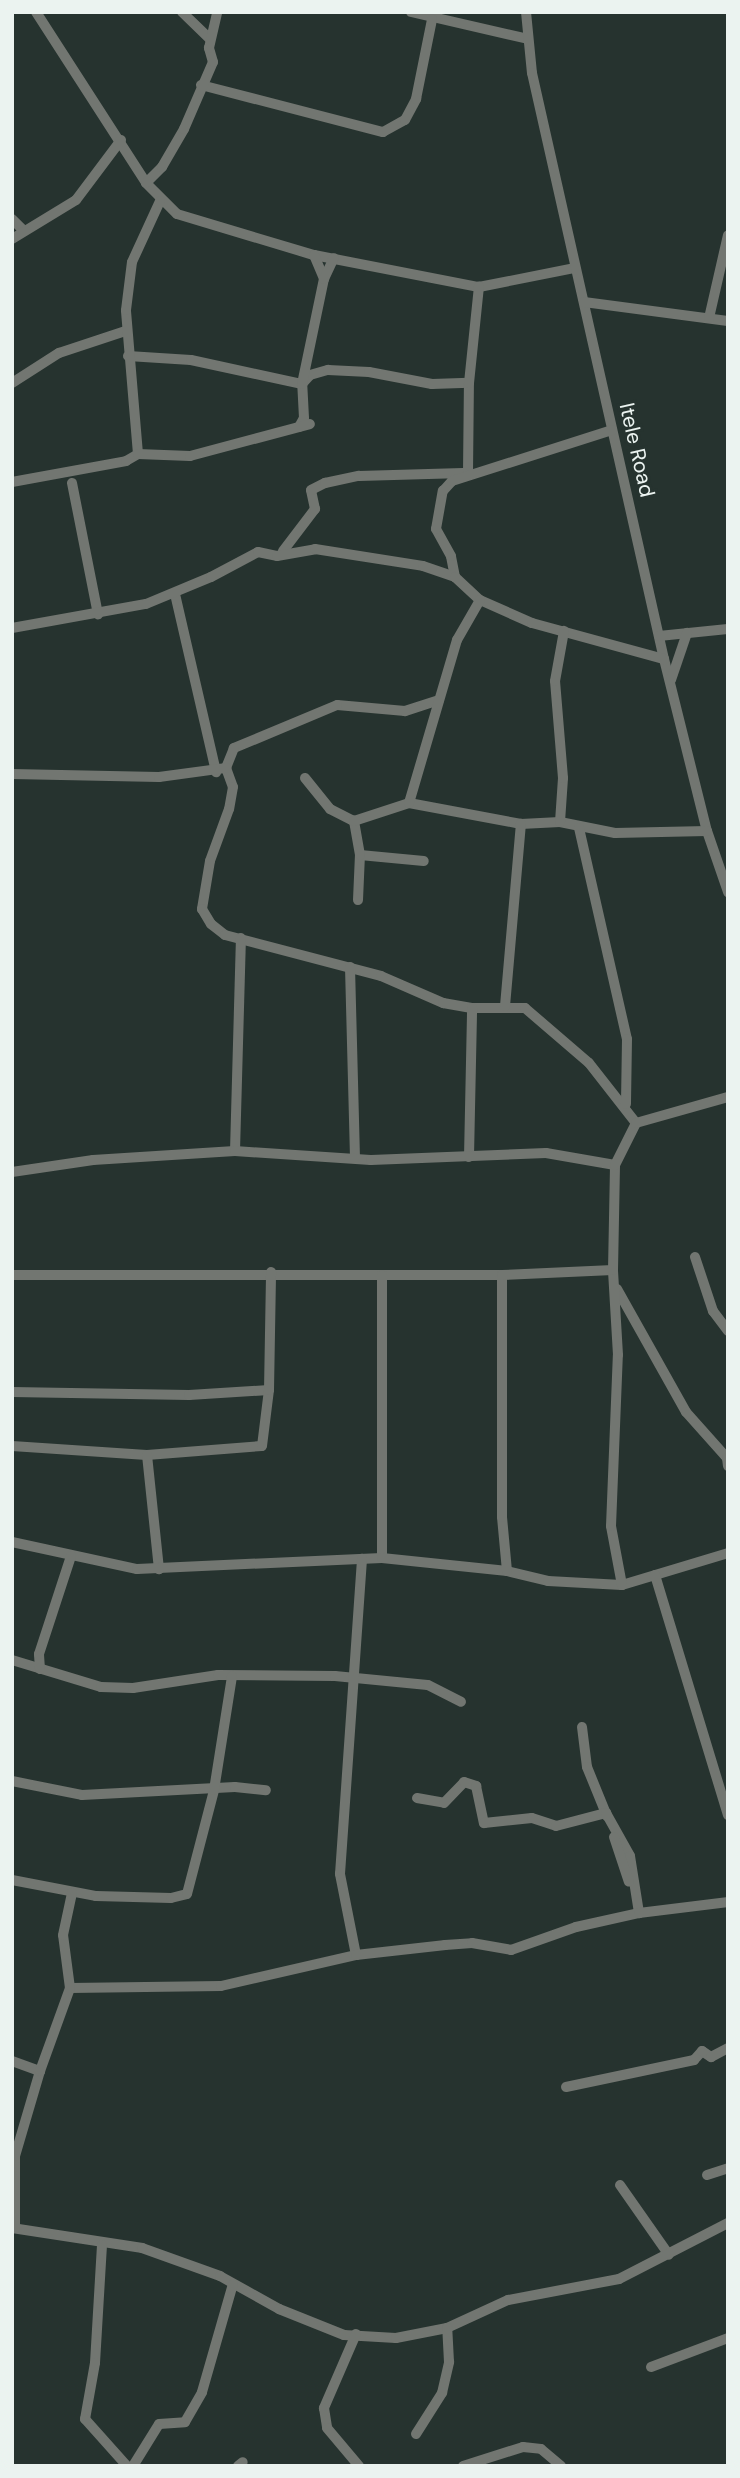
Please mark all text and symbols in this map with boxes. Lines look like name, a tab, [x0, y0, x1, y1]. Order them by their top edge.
street label: Itele Road	[614, 400, 660, 500]

